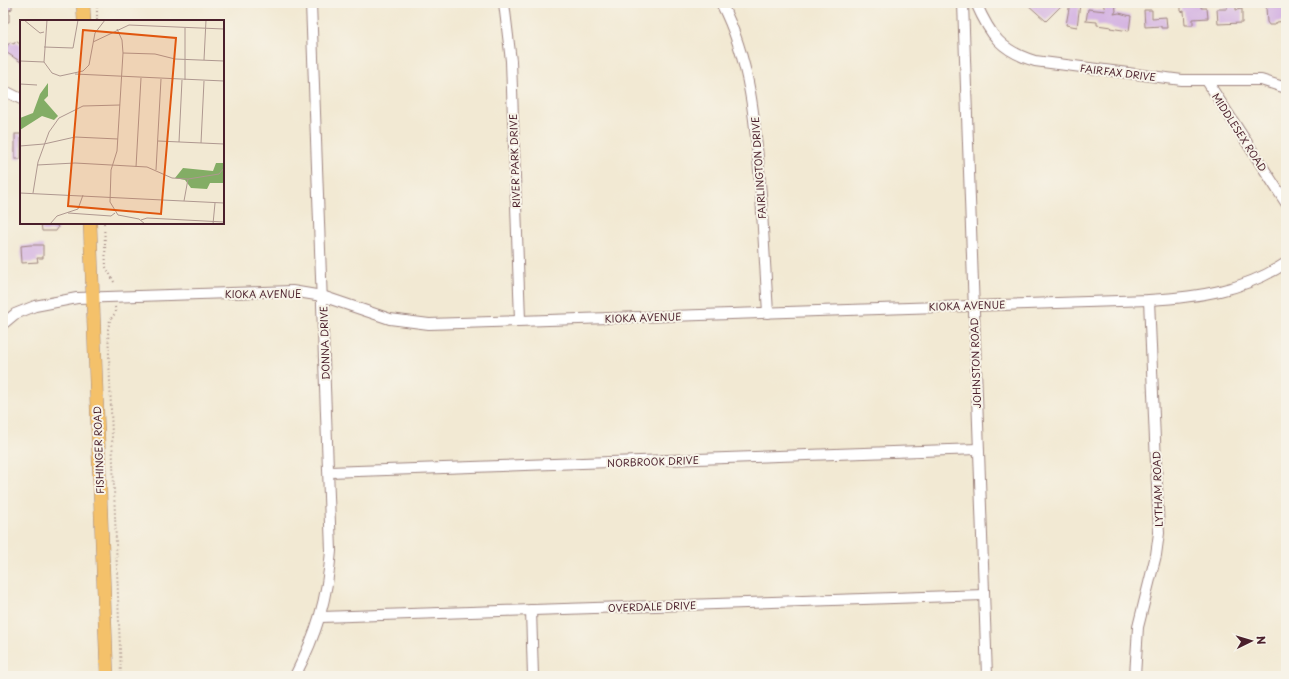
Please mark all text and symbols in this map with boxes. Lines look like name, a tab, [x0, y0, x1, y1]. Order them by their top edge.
inset map	[20, 20, 224, 224]
street label: FAIRFAX DRIVE	[1079, 60, 1157, 84]
street label: MIDDLESEX ROAD	[1209, 90, 1271, 174]
street label: RIVER PARK DRIVE	[505, 114, 523, 208]
street label: FAIRLINGTON DRIVE	[747, 116, 769, 220]
street label: KIOKA AVENUE	[225, 286, 301, 301]
street label: KIOKA AVENUE	[928, 296, 1006, 314]
street label: DONNA DRIVE	[315, 306, 333, 380]
street label: KIOKA AVENUE	[604, 308, 682, 326]
street label: JOHNSTON ROAD	[966, 317, 984, 409]
street label: FISHINGER ROAD	[89, 406, 107, 494]
street label: LYTHAM ROAD	[1148, 451, 1166, 527]
street label: NORBROOK DRIVE	[607, 452, 699, 470]
street label: OVERDALE DRIVE	[608, 597, 696, 615]
north arrow	[1231, 621, 1271, 661]
text: N	[1253, 635, 1270, 645]

